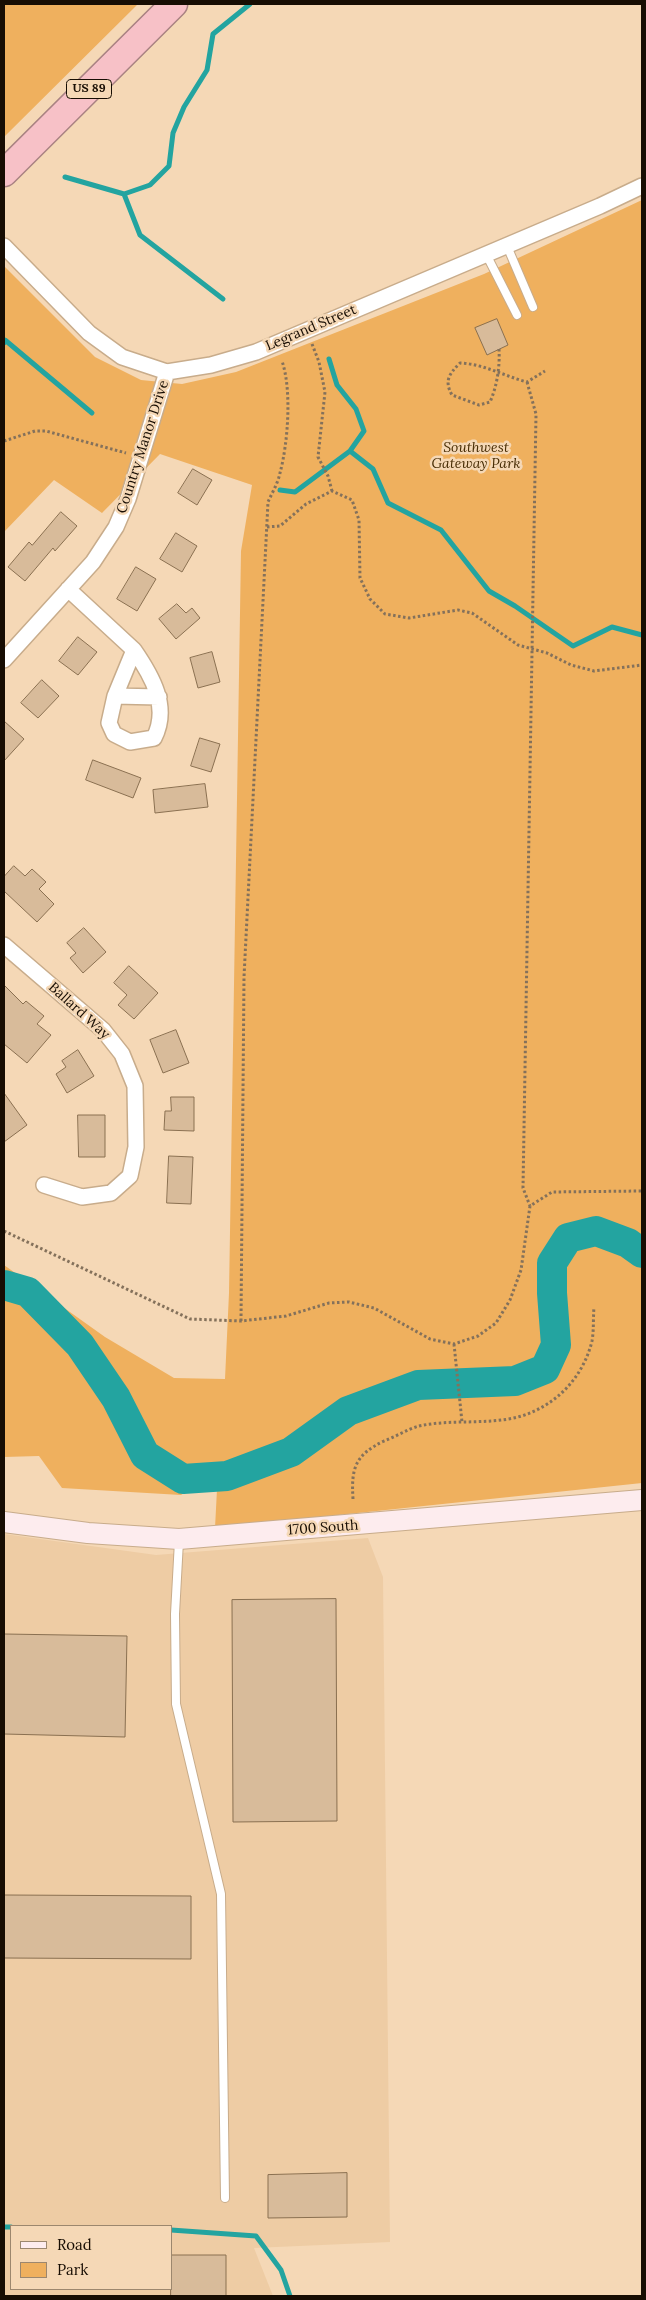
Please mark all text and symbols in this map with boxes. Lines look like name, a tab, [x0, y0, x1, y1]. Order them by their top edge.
road number: US 89	[66, 80, 112, 98]
street label: Legrand Street	[263, 301, 359, 355]
street label: Country Manor Drive	[114, 378, 172, 516]
park label: Southwest Gateway Park	[431, 440, 521, 472]
street label: Ballard Way	[45, 979, 113, 1043]
street label: 1700 South	[287, 1517, 359, 1539]
legend	[10, 2225, 172, 2290]
text: Road	[57, 2235, 92, 2254]
text: Park	[57, 2260, 88, 2279]

